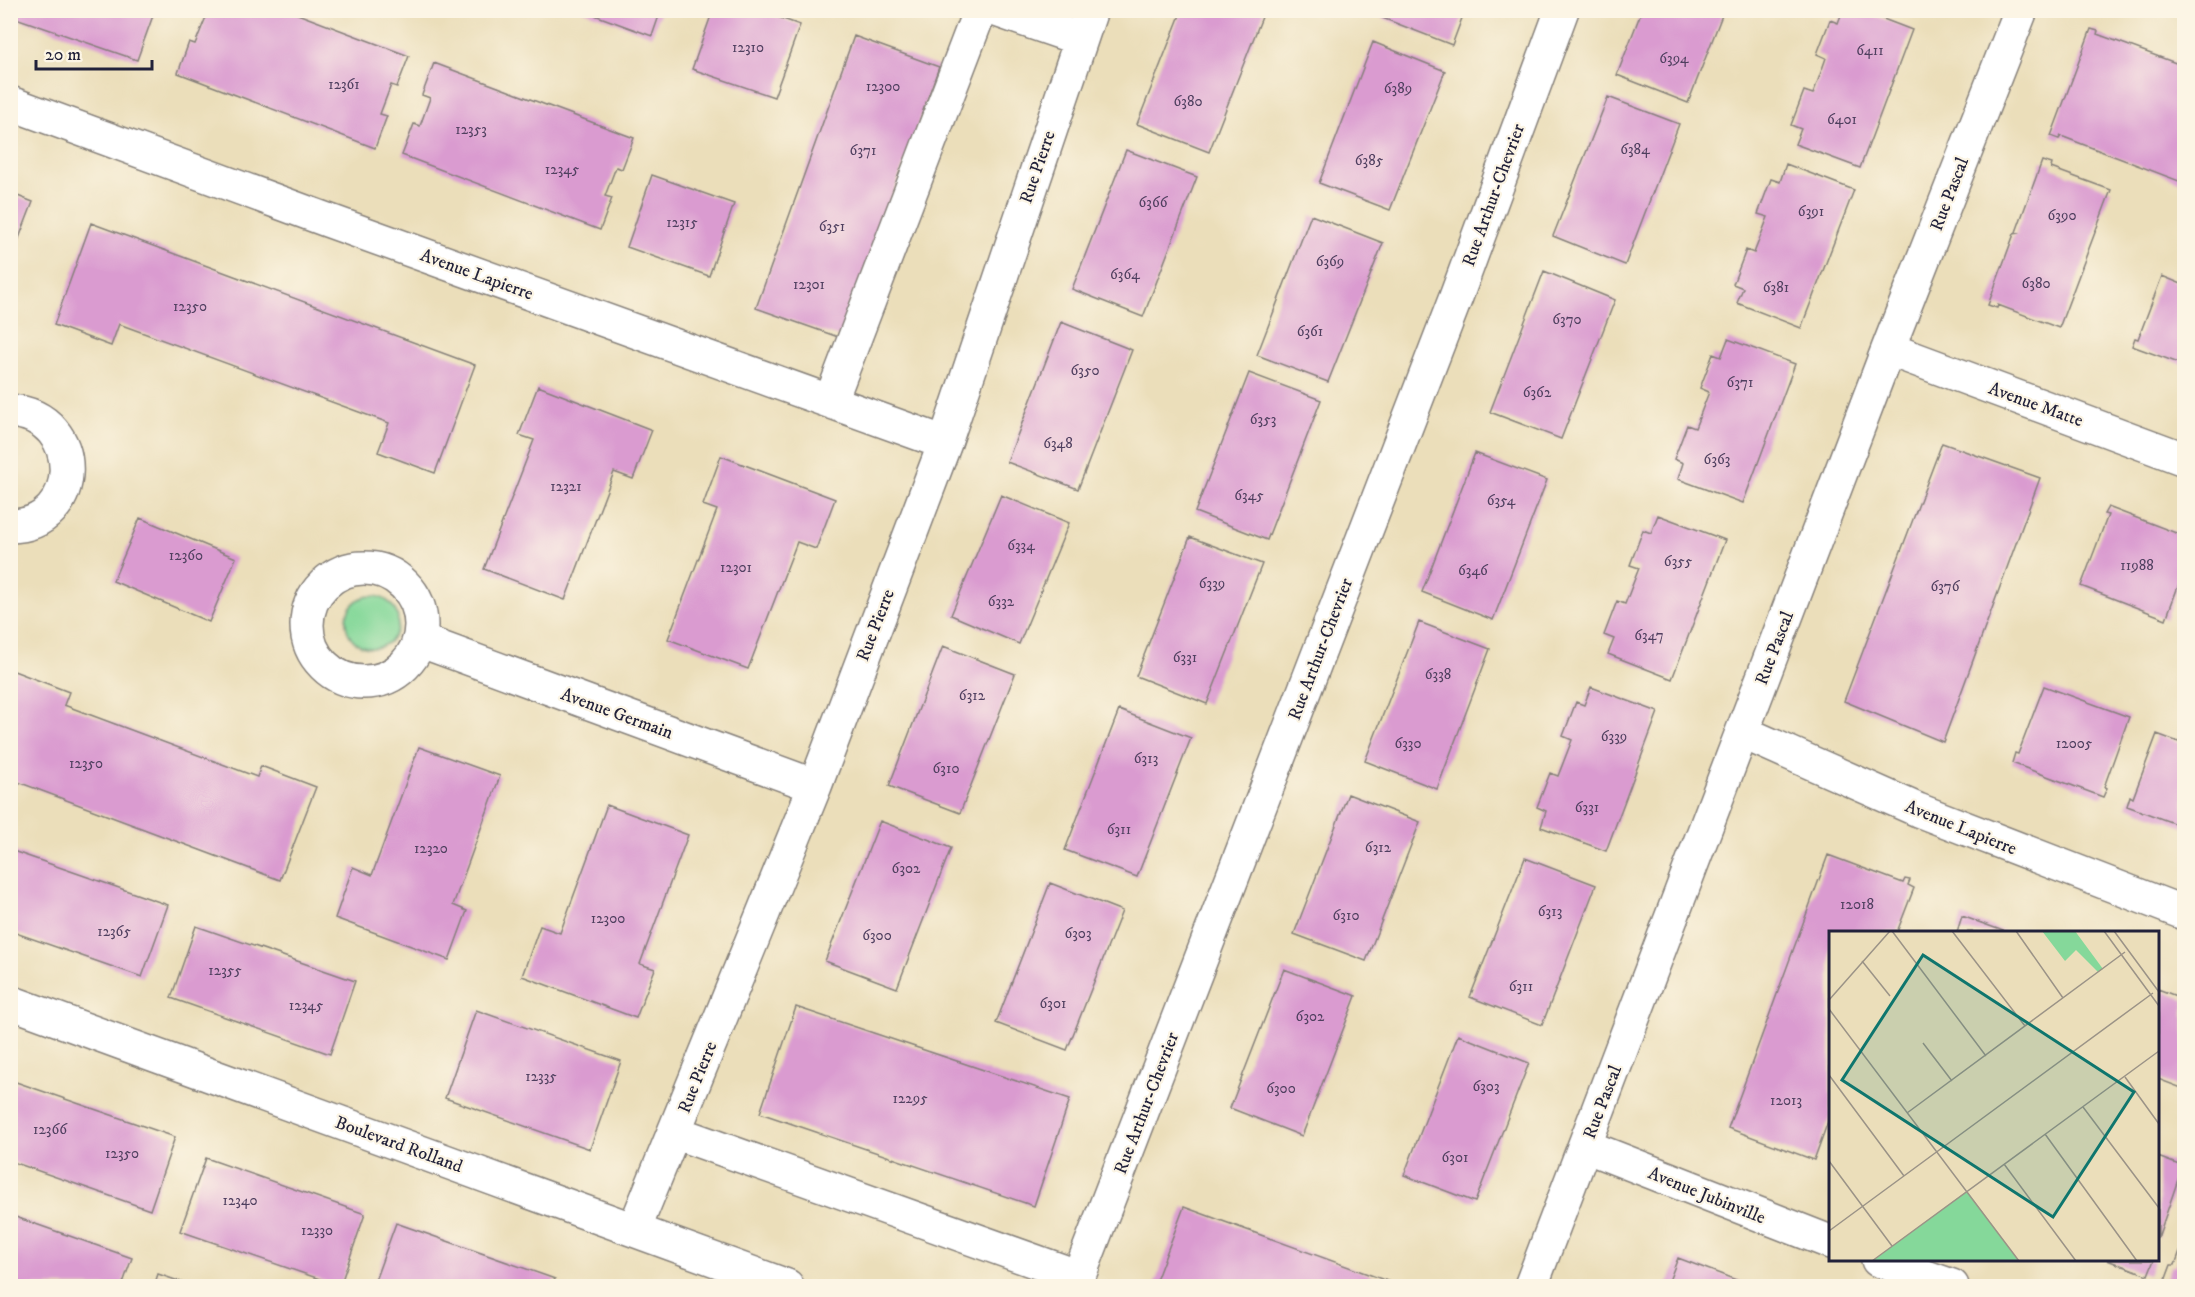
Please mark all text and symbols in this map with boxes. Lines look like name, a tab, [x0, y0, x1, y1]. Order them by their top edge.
scale bar	[36, 33, 152, 71]
house number: 12310	[732, 38, 764, 57]
house number: 6411	[1856, 41, 1884, 60]
text: 20 m	[45, 44, 81, 66]
house number: 6394	[1659, 49, 1689, 68]
house number: 12361	[328, 75, 360, 94]
house number: 12300	[866, 77, 900, 96]
house number: 6389	[1384, 79, 1412, 98]
house number: 6380	[1174, 92, 1202, 111]
house number: 6401	[1827, 110, 1857, 129]
house number: 12353	[455, 120, 487, 139]
street label: Rue Arthur-Chevrier	[1458, 121, 1530, 270]
street label: Rue Pierre	[1015, 128, 1061, 207]
house number: 6384	[1620, 140, 1650, 159]
house number: 6371	[850, 141, 876, 160]
house number: 6385	[1355, 151, 1384, 170]
street label: Rue Pascal	[1926, 154, 1974, 234]
house number: 12345	[545, 160, 580, 179]
house number: 6366	[1138, 193, 1169, 212]
house number: 6391	[1798, 202, 1824, 221]
house number: 6390	[2048, 206, 2076, 225]
house number: 12315	[666, 213, 698, 232]
house number: 6351	[819, 217, 845, 236]
street label: Avenue Lapierre	[417, 244, 536, 306]
house number: 6369	[1316, 252, 1344, 271]
house number: 6364	[1110, 265, 1140, 284]
house number: 6380	[2022, 274, 2050, 293]
house number: 12301	[793, 275, 825, 294]
house number: 6381	[1763, 278, 1789, 297]
house number: 12350	[173, 297, 207, 316]
house number: 6370	[1552, 310, 1582, 329]
house number: 6361	[1297, 322, 1323, 341]
house number: 6350	[1071, 361, 1099, 380]
house number: 6371	[1727, 373, 1753, 392]
street label: Avenue Matte	[1985, 378, 2086, 432]
house number: 6362	[1523, 383, 1552, 402]
house number: 6353	[1250, 410, 1276, 429]
house number: 6348	[1043, 434, 1073, 453]
house number: 6363	[1704, 450, 1730, 469]
house number: 12321	[550, 477, 582, 496]
house number: 6345	[1234, 486, 1264, 505]
house number: 6354	[1487, 491, 1516, 510]
house number: 6334	[1007, 536, 1035, 555]
house number: 12360	[169, 546, 203, 565]
house number: 6355	[1664, 552, 1693, 571]
house number: 11988	[2120, 556, 2154, 575]
house number: 12301	[720, 558, 752, 577]
house number: 6346	[1458, 561, 1489, 580]
house number: 6339	[1199, 574, 1225, 593]
street label: Rue Arthur-Chevrier	[1284, 575, 1358, 723]
house number: 6376	[1930, 577, 1961, 596]
street label: Rue Pierre	[852, 586, 900, 664]
house number: 6332	[988, 592, 1015, 611]
street label: Rue Pascal	[1751, 608, 1799, 688]
house number: 6347	[1634, 626, 1664, 645]
house number: 6331	[1173, 648, 1197, 667]
house number: 6338	[1425, 665, 1451, 684]
street label: Avenue Germain	[558, 683, 676, 745]
house number: 6312	[959, 686, 986, 705]
house number: 6339	[1601, 727, 1627, 746]
house number: 6330	[1394, 734, 1422, 753]
house number: 12005	[2056, 734, 2093, 753]
house number: 6313	[1134, 749, 1158, 768]
house number: 12350	[69, 754, 103, 773]
house number: 6310	[933, 759, 959, 778]
street label: Avenue Lapierre	[1902, 796, 2020, 860]
house number: 6331	[1575, 798, 1599, 817]
house number: 6311	[1107, 820, 1131, 839]
house number: 6312	[1365, 838, 1392, 857]
house number: 12320	[414, 839, 448, 858]
house number: 6302	[892, 859, 921, 878]
house number: 12018	[1840, 895, 1874, 914]
house number: 6313	[1538, 902, 1562, 921]
house number: 6310	[1333, 906, 1359, 925]
house number: 12300	[591, 909, 625, 928]
house number: 12365	[97, 922, 131, 941]
house number: 6303	[1064, 924, 1092, 943]
house number: 6300	[862, 926, 892, 945]
inset map	[1829, 931, 2159, 1261]
house number: 12355	[208, 961, 242, 980]
house number: 6311	[1509, 977, 1533, 996]
house number: 6301	[1040, 994, 1066, 1013]
house number: 12345	[289, 996, 324, 1015]
house number: 6302	[1296, 1007, 1325, 1026]
street label: Rue Arthur-Chevrier	[1110, 1029, 1184, 1177]
street label: Rue Pierre	[674, 1038, 722, 1116]
street label: Rue Pascal	[1579, 1062, 1627, 1142]
house number: 12335	[525, 1067, 557, 1086]
house number: 6303	[1472, 1077, 1500, 1096]
house number: 6300	[1266, 1079, 1296, 1098]
house number: 12295	[892, 1089, 928, 1108]
house number: 12013	[1770, 1091, 1802, 1110]
street label: Boulevard Rolland	[332, 1112, 465, 1178]
house number: 12366	[33, 1120, 68, 1139]
house number: 12350	[105, 1144, 139, 1163]
house number: 6301	[1442, 1148, 1468, 1167]
street label: Avenue Jubinville	[1645, 1162, 1768, 1229]
house number: 12340	[222, 1191, 258, 1210]
house number: 12330	[301, 1221, 333, 1240]

